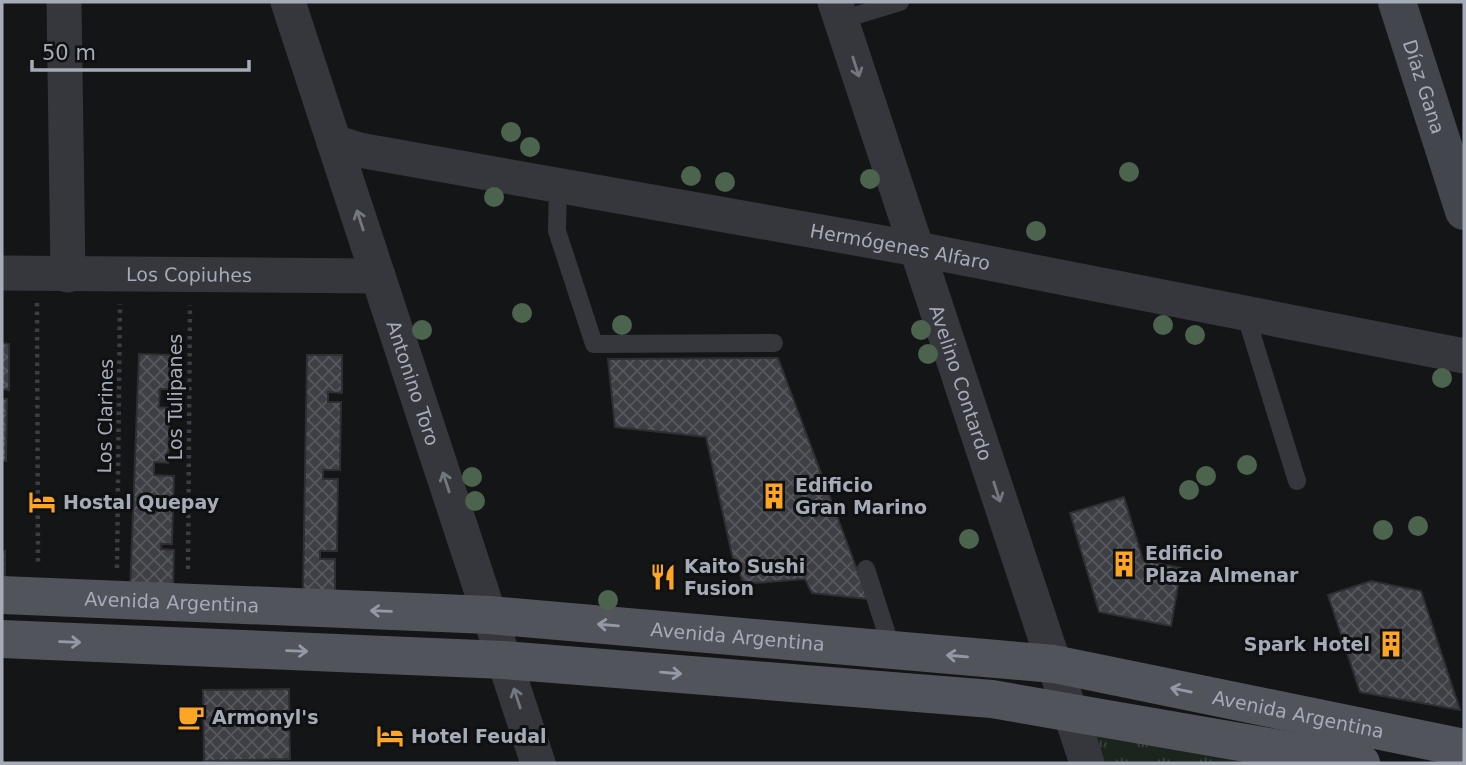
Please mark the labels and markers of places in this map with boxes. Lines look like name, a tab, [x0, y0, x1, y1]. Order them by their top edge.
place label: Edificio Gran Marino	[795, 474, 927, 518]
building icon: Edificio Gran Marino	[759, 481, 789, 511]
hotel icon: Hostal Quepay	[27, 487, 57, 517]
place label: Hostal Quepay	[63, 491, 220, 513]
place label: Edificio Plaza Almenar	[1145, 542, 1299, 586]
building icon: Edificio Plaza Almenar	[1109, 549, 1139, 579]
place label: Kaito Sushi Fusion	[684, 555, 805, 599]
restaurant icon: Kaito Sushi Fusion	[648, 562, 678, 592]
building icon: Spark Hotel	[1376, 629, 1406, 659]
place label: Spark Hotel	[1244, 633, 1370, 655]
cafe icon: Armonyl's	[176, 702, 206, 732]
place label: Armonyl's	[212, 706, 318, 728]
hotel icon: Hotel Feudal	[375, 721, 405, 751]
place label: Hotel Feudal	[411, 725, 547, 747]

